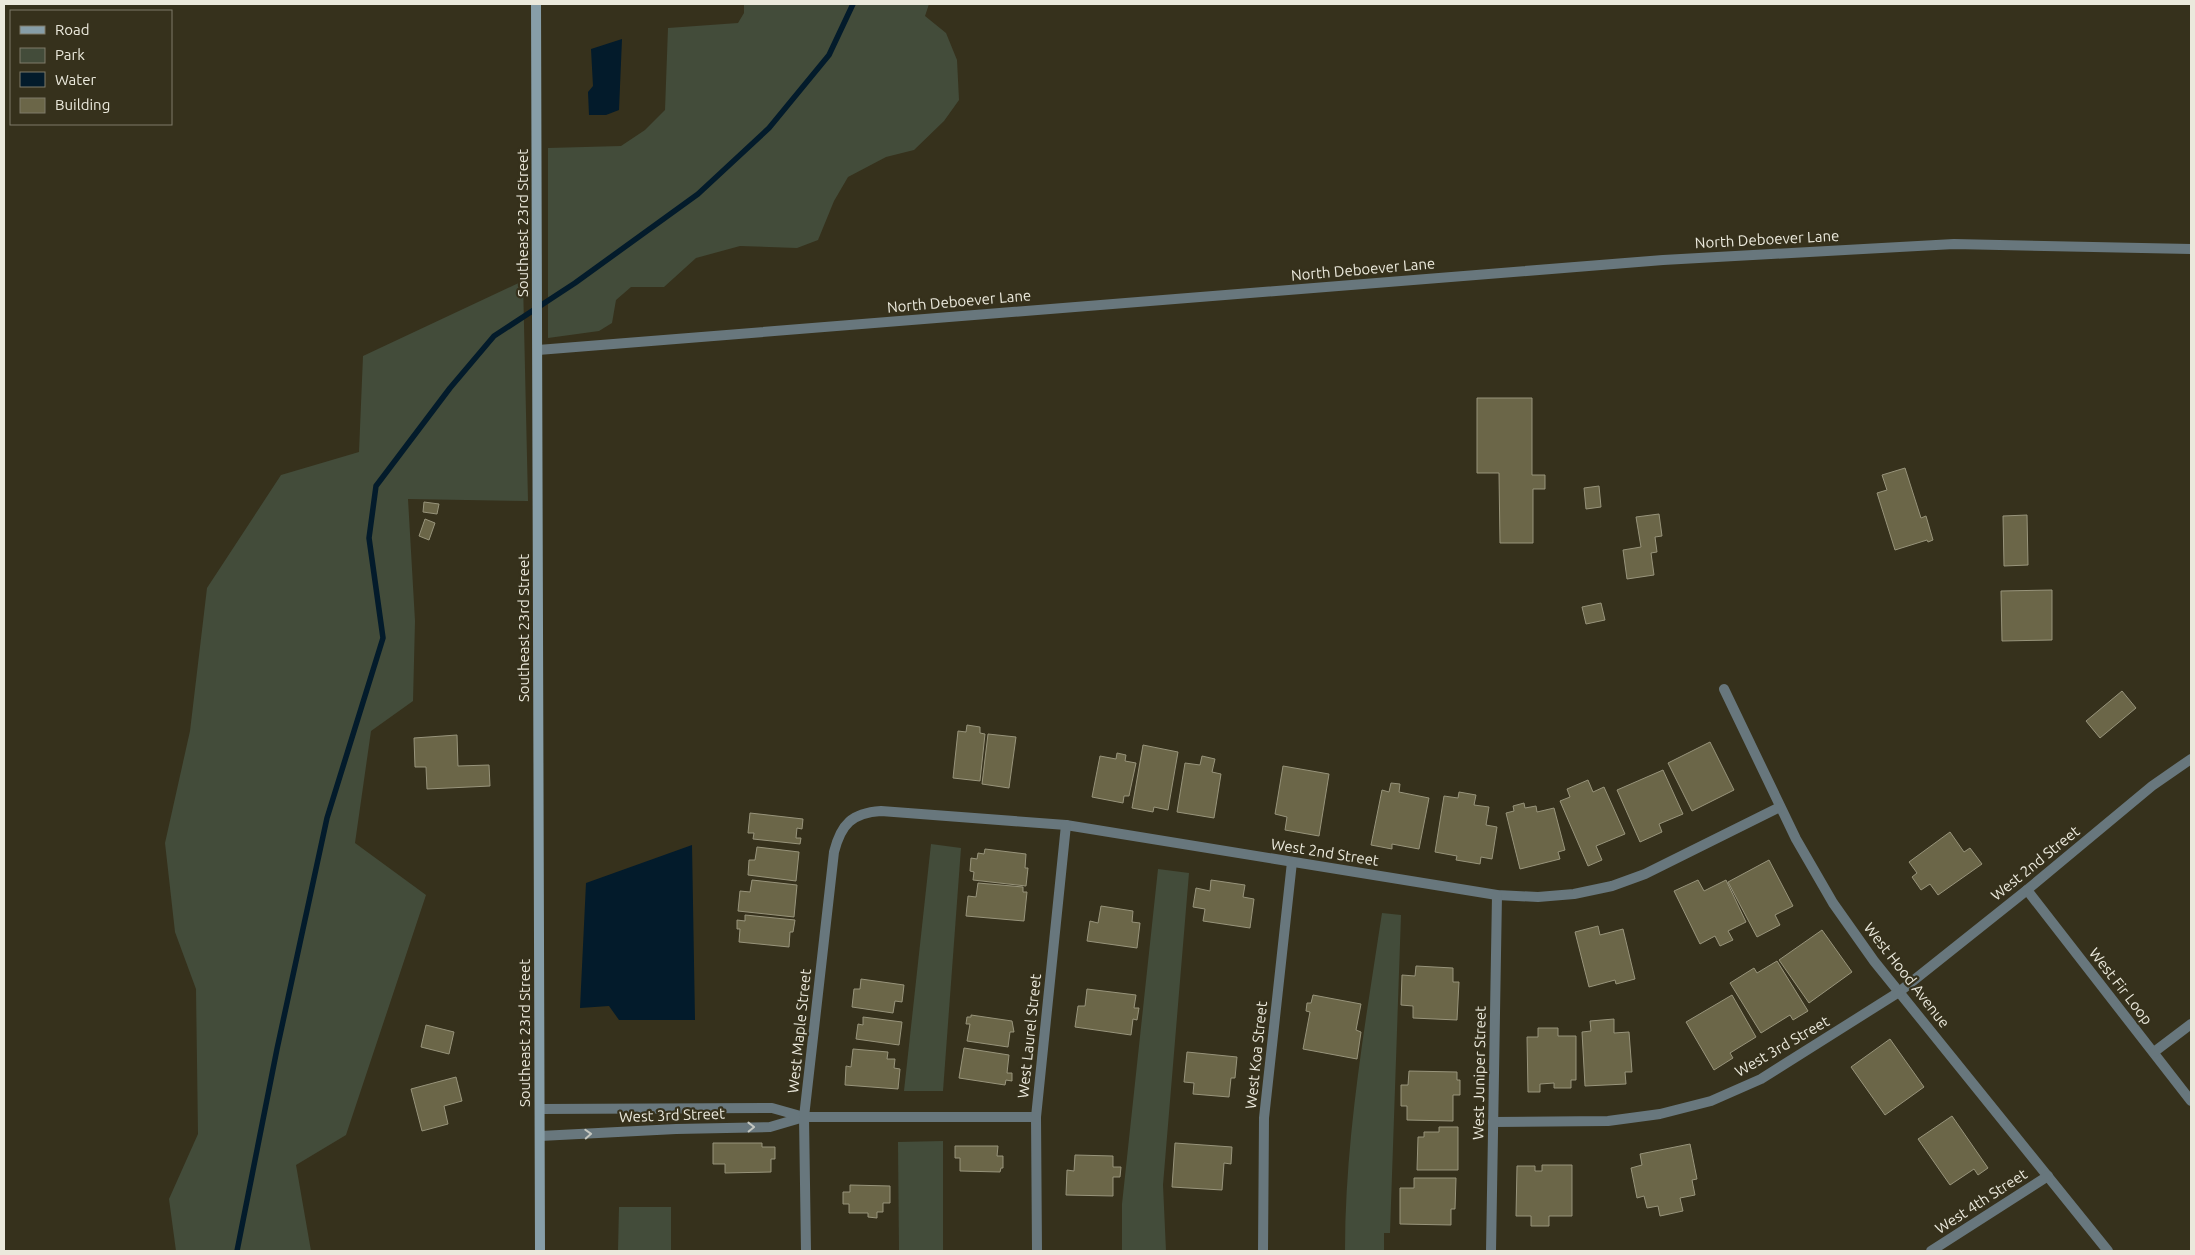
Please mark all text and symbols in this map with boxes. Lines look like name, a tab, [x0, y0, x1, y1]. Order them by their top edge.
legend	[10, 10, 172, 125]
text: Road	[55, 21, 90, 38]
text: Park	[55, 46, 85, 63]
text: Water	[55, 71, 96, 88]
text: Building	[55, 96, 110, 113]
street label: Southeast 23rd Street	[514, 149, 531, 297]
street label: North Deboever Lane	[1694, 227, 1840, 251]
street label: North Deboever Lane	[1290, 254, 1436, 284]
street label: North Deboever Lane	[886, 286, 1032, 316]
street label: Southeast 23rd Street	[515, 554, 532, 702]
street label: West 2nd Street	[1987, 822, 2083, 904]
street label: West 2nd Street	[1270, 835, 1380, 869]
street label: West Hood Avenue	[1861, 919, 1953, 1031]
street label: West Fir Loop	[2086, 944, 2156, 1028]
street label: Southeast 23rd Street	[516, 959, 533, 1107]
street label: West Maple Street	[784, 968, 814, 1094]
street label: West Laurel Street	[1014, 973, 1044, 1099]
street label: West Koa Street	[1242, 1000, 1270, 1110]
street label: West Juniper Street	[1469, 1006, 1489, 1140]
street label: West 3rd Street	[1732, 1012, 1832, 1080]
street label: West 3rd Street	[619, 1105, 725, 1125]
one-way arrow	[747, 1122, 755, 1132]
one-way arrow	[584, 1129, 592, 1139]
street label: West 4th Street	[1932, 1165, 2030, 1237]

